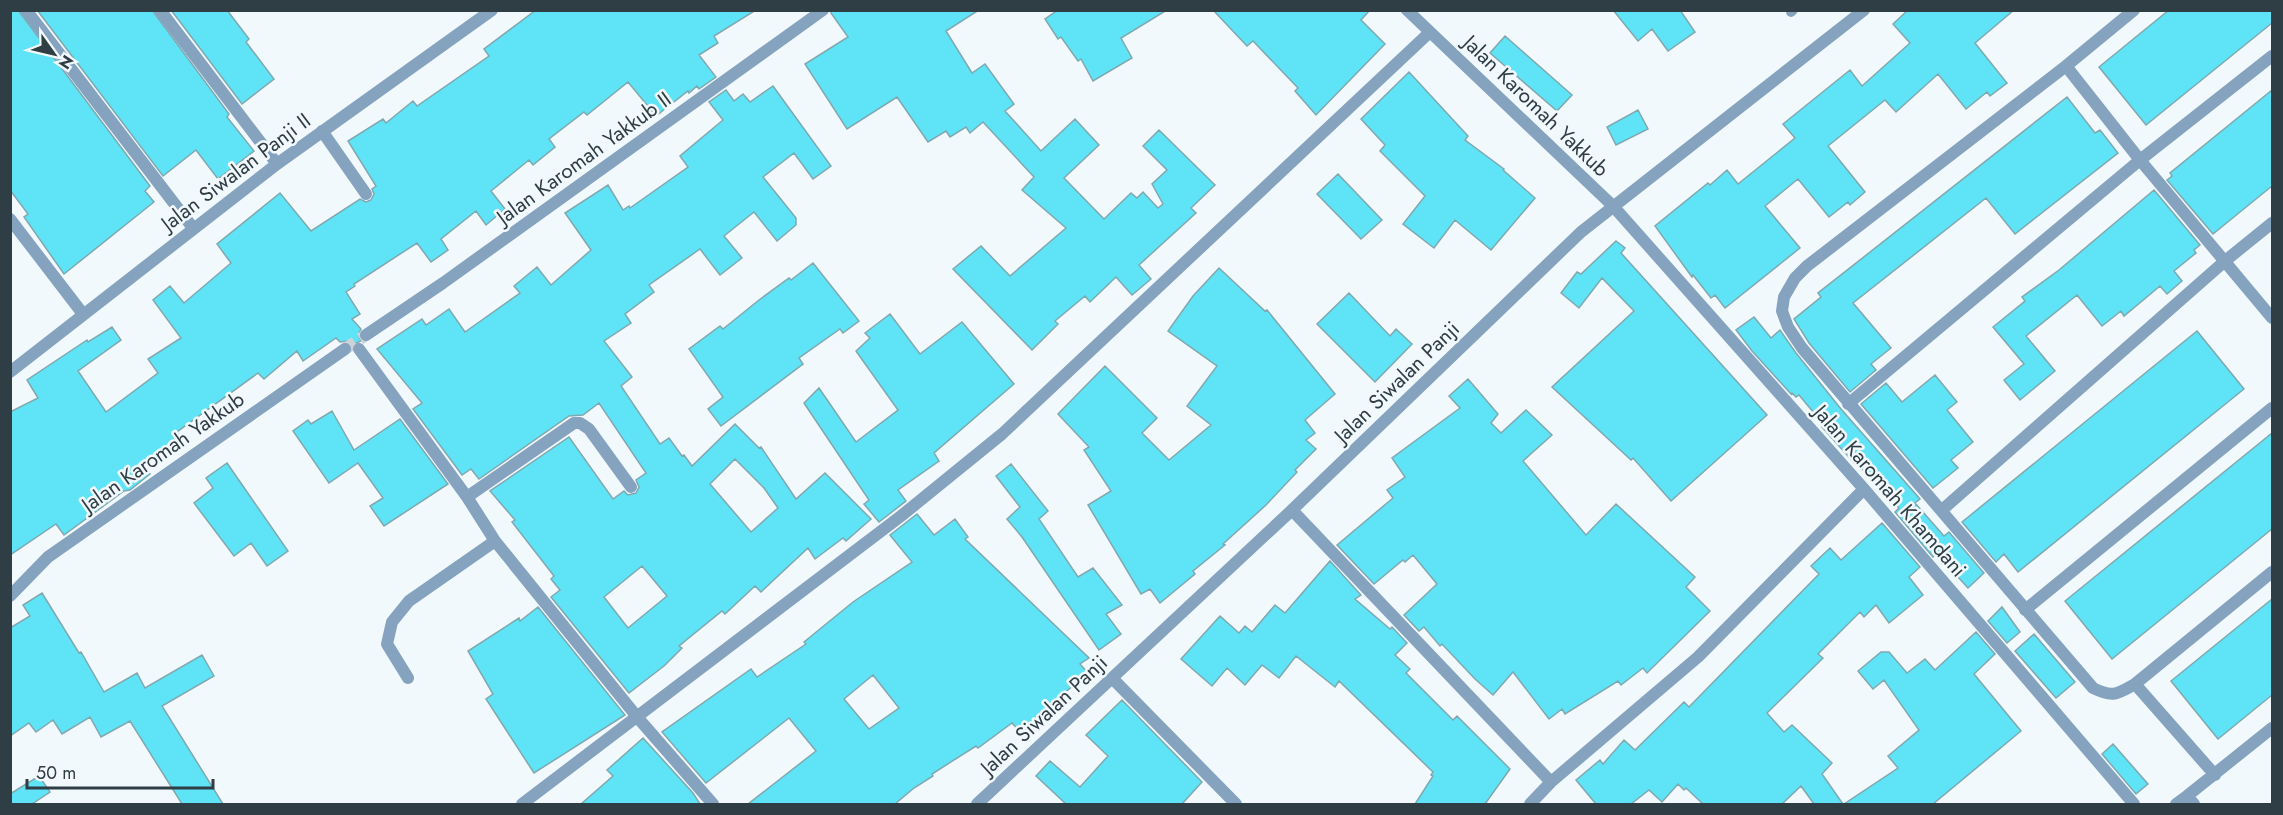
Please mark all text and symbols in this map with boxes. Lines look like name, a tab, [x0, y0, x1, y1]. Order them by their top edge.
north arrow	[24, 24, 84, 84]
street label: Jalan Karomah Yakkub	[1454, 26, 1616, 184]
text: N	[53, 50, 79, 74]
street label: Jalan Karomah Yakkub II	[488, 84, 677, 233]
street label: Jalan Siwalan Panji II	[153, 106, 317, 240]
street label: Jalan Siwalan Panji	[1326, 314, 1466, 452]
street label: Jalan Karomah Yakkub	[73, 384, 250, 521]
street label: Jalan Karomah Khamdani	[1805, 396, 1973, 584]
street label: Jalan Siwalan Panji	[972, 648, 1114, 784]
scale bar	[27, 752, 213, 790]
text: 50 m	[36, 760, 76, 786]

